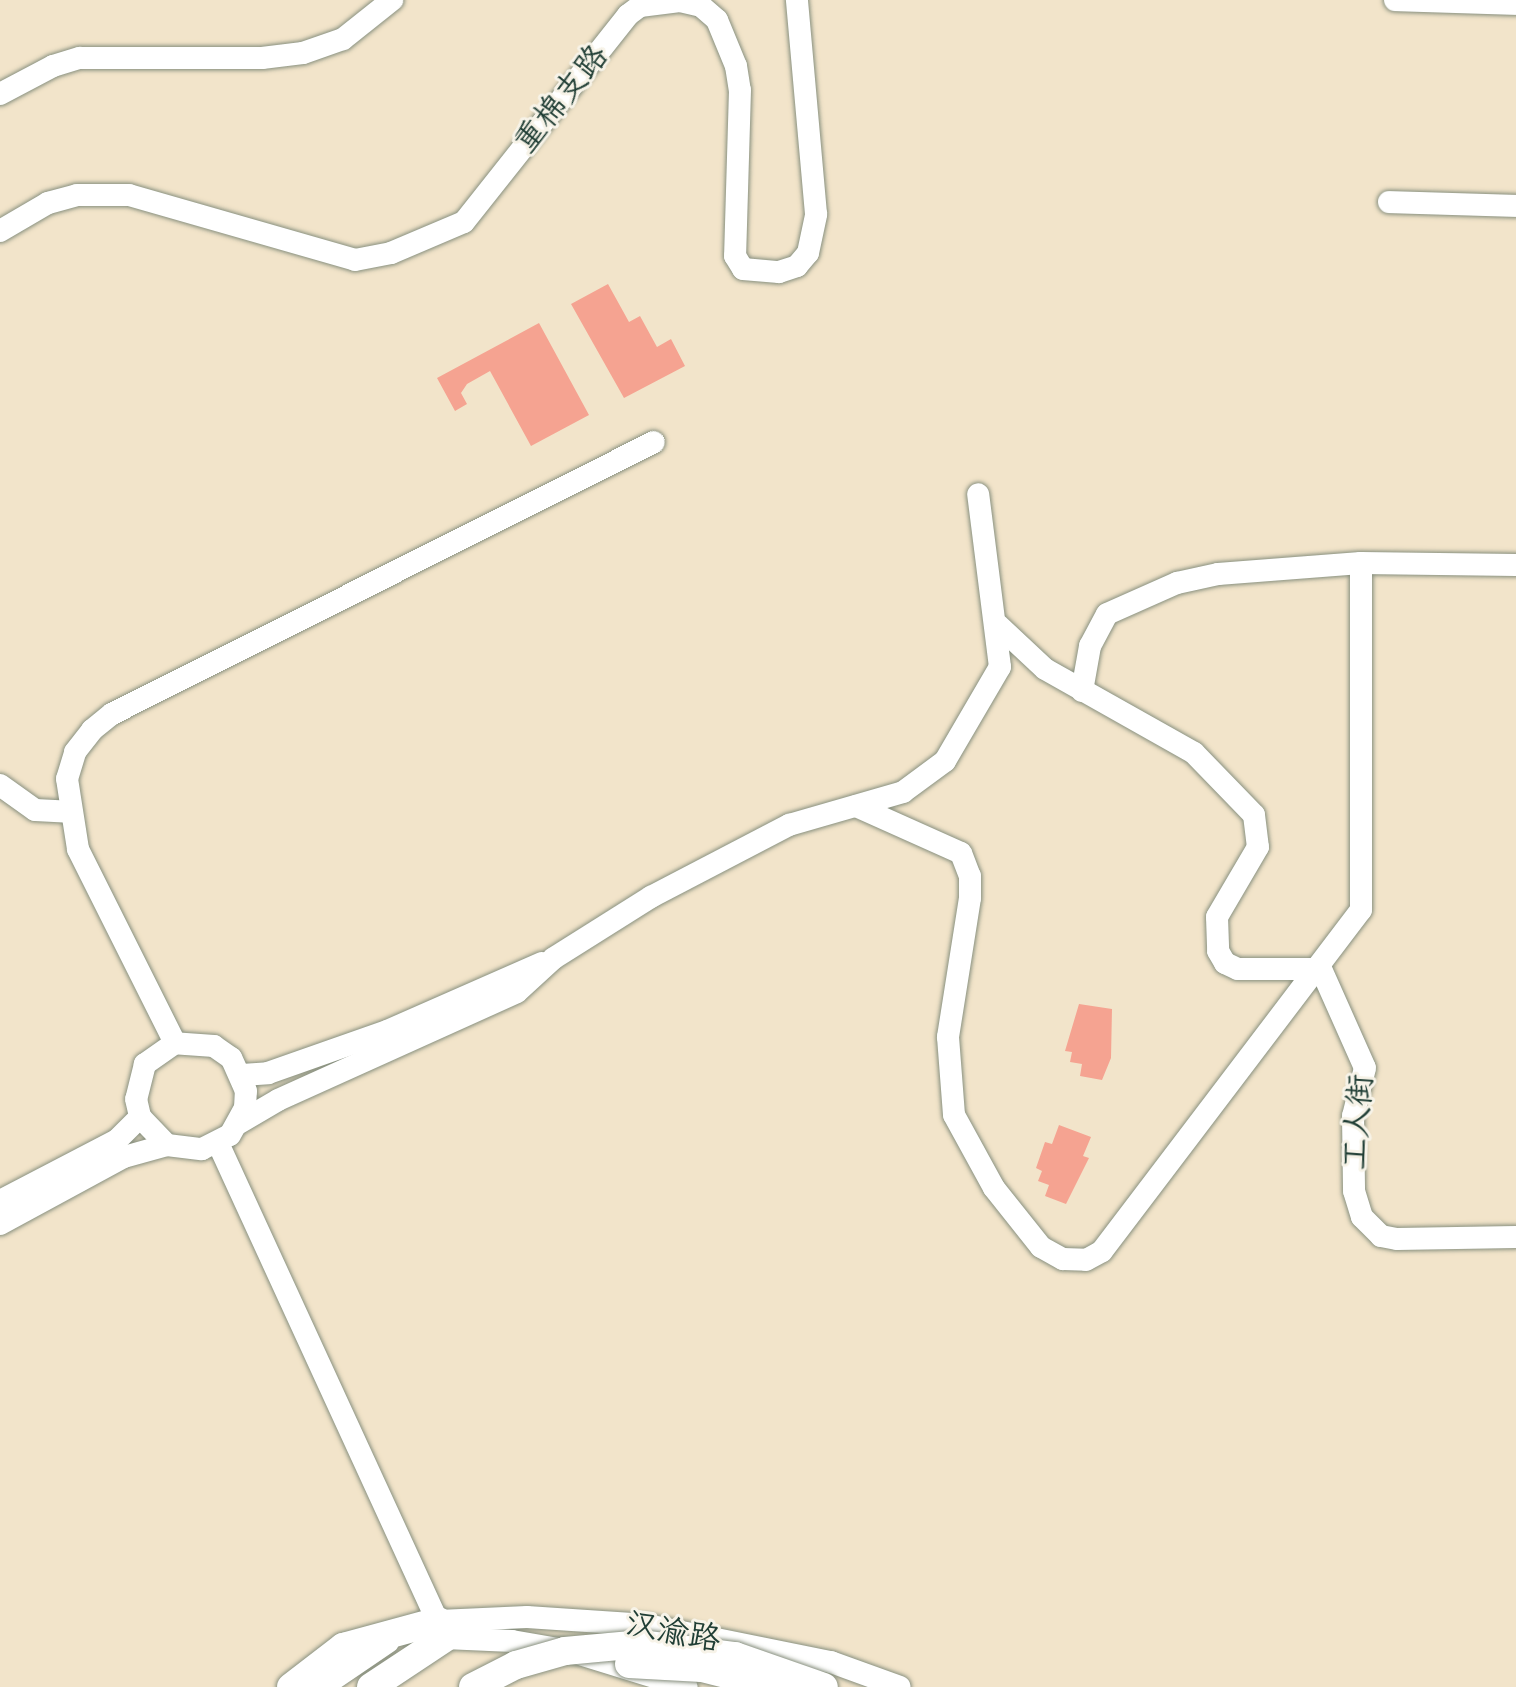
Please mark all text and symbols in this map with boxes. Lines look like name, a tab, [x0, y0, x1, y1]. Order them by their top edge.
street label: 重棉支路	[506, 37, 616, 161]
street label: 工人街	[1335, 1073, 1381, 1171]
street label: 汉渝路	[622, 1605, 724, 1659]

